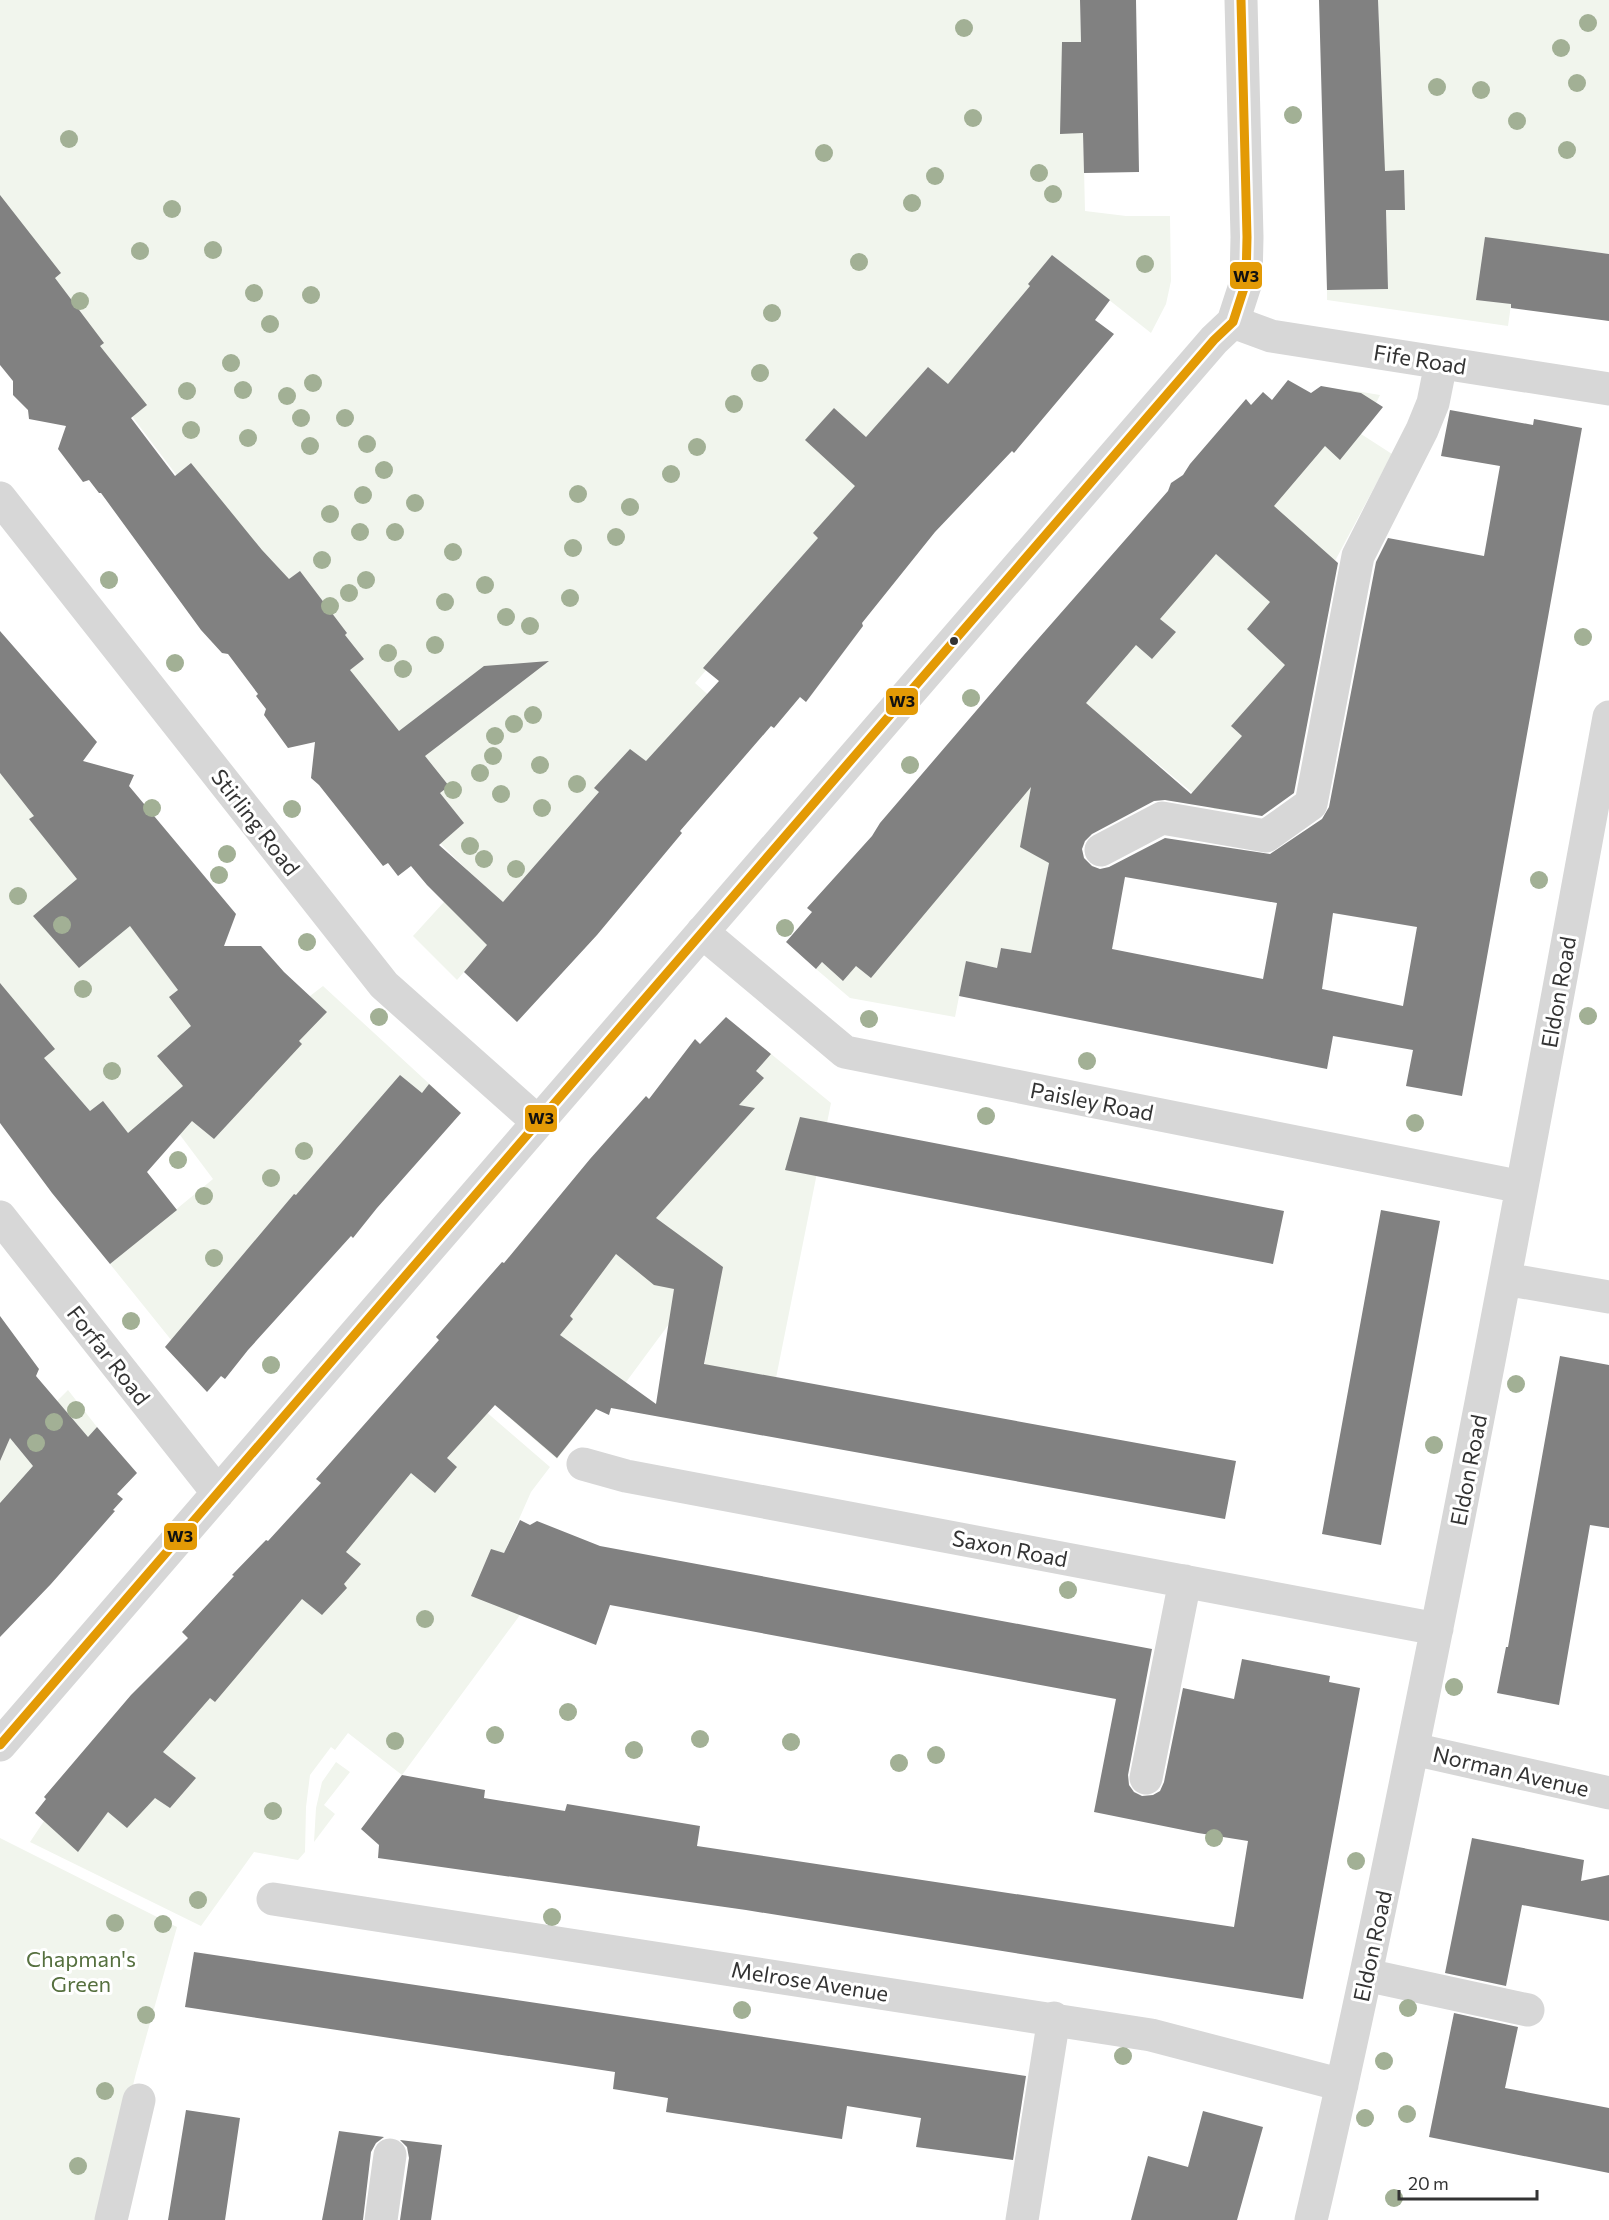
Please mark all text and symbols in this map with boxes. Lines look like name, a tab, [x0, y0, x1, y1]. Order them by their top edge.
line badge: W3	[1229, 261, 1263, 290]
text: W3	[1233, 266, 1259, 285]
street label: Fife Road	[1372, 338, 1468, 380]
unlabelled marker	[948, 635, 960, 647]
line badge: W3	[885, 687, 919, 716]
text: W3	[889, 691, 915, 710]
street label: Stirling Road	[206, 763, 306, 881]
street label: Eldon Road	[1535, 934, 1581, 1050]
street label: Paisley Road	[1028, 1076, 1156, 1126]
line badge: W3	[524, 1104, 558, 1133]
text: W3	[528, 1108, 554, 1127]
street label: Forfar Road	[62, 1300, 156, 1410]
street label: Eldon Road	[1444, 1412, 1492, 1528]
line badge: W3	[163, 1522, 198, 1551]
street label: Saxon Road	[950, 1524, 1070, 1572]
text: W3	[167, 1526, 193, 1545]
street label: Norman Avenue	[1430, 1740, 1592, 1802]
street label: Eldon Road	[1347, 1888, 1397, 2004]
park label: Chapman's Green	[26, 1945, 136, 1997]
street label: Melrose Avenue	[730, 1955, 890, 2007]
scale bar	[1399, 2163, 1537, 2201]
text: 20 m	[1408, 2172, 1449, 2194]

